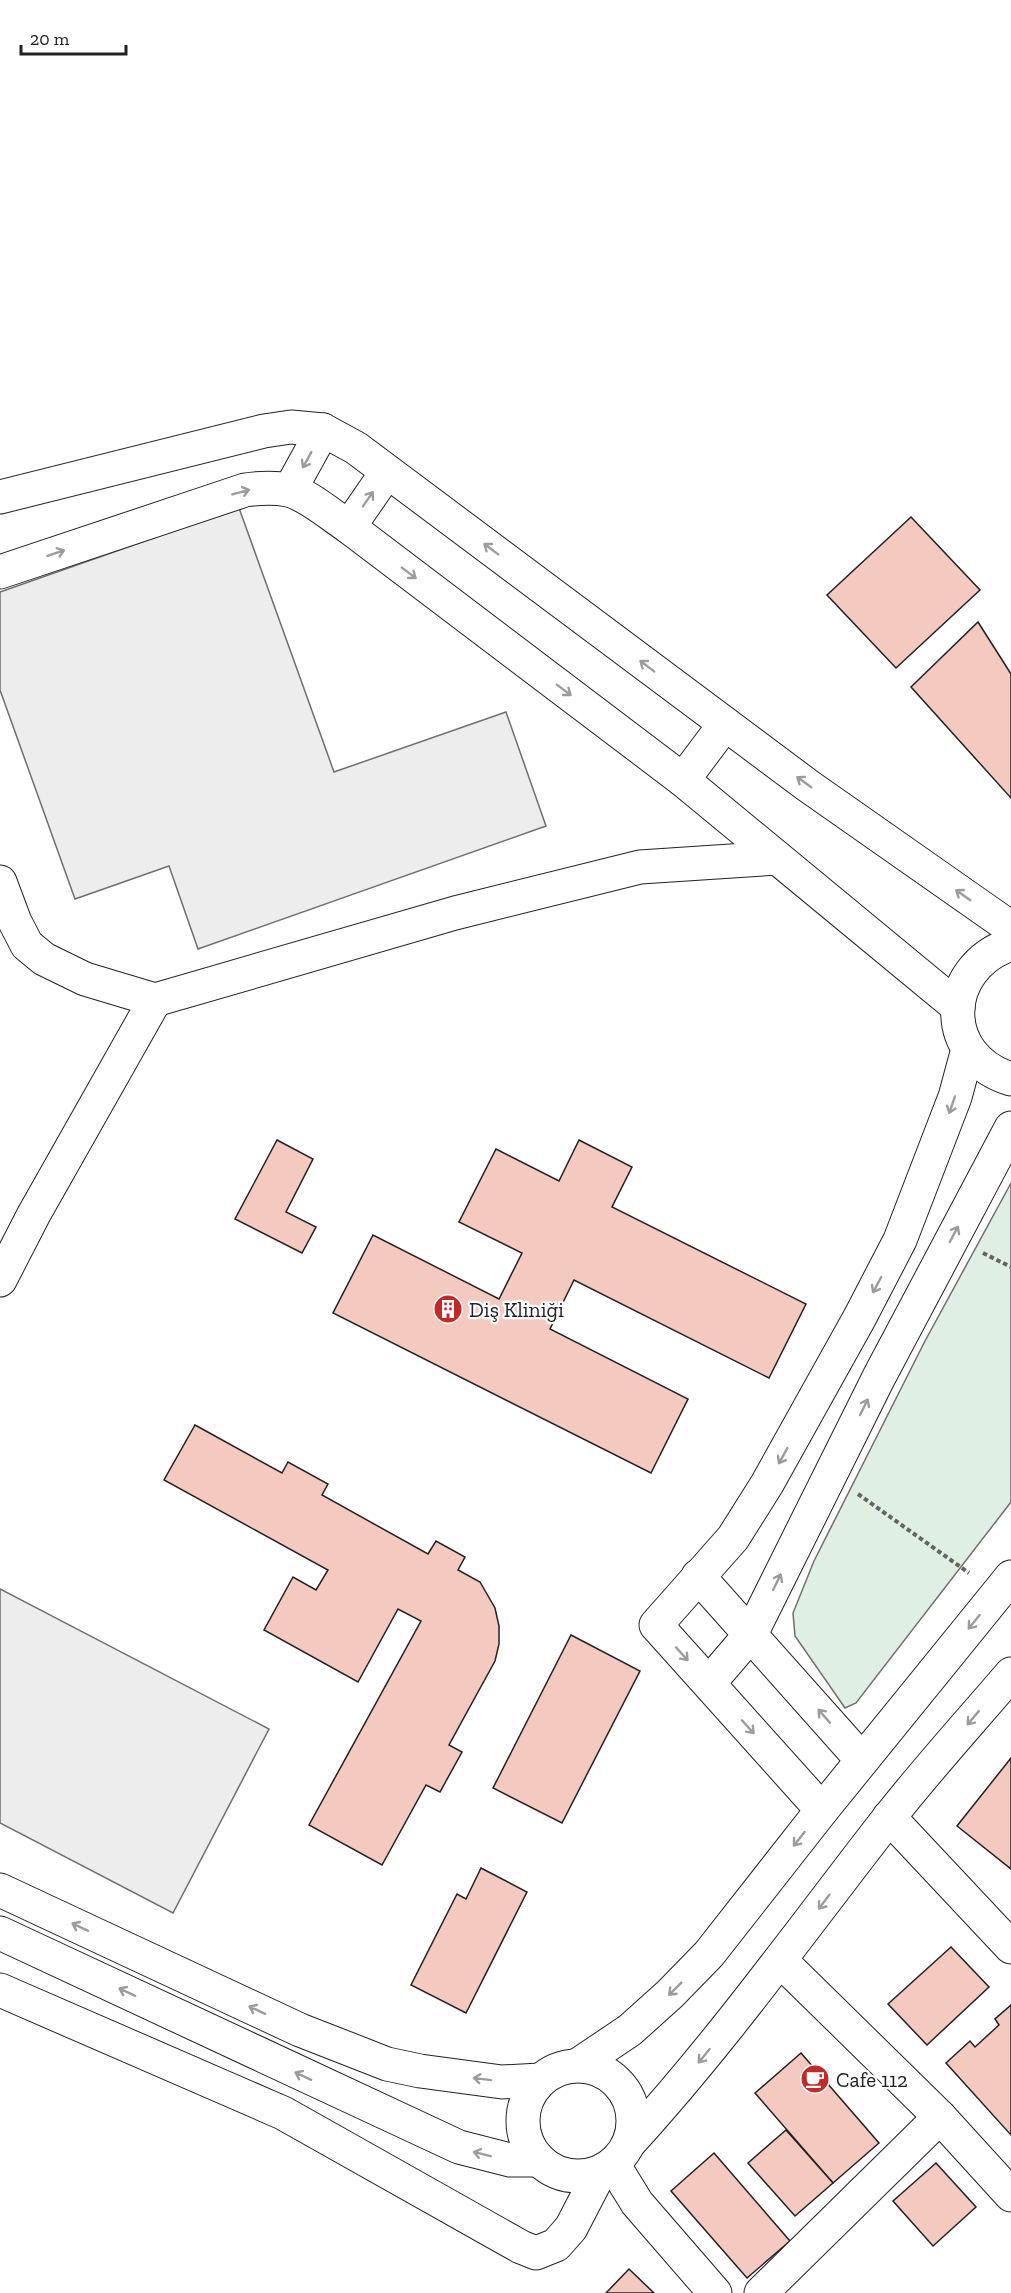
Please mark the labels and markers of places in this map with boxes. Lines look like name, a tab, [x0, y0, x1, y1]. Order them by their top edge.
building icon: Diş Kliniği	[432, 1293, 464, 1325]
place label: Diş Kliniği	[469, 1297, 564, 1322]
cafe icon: Cafe 112	[799, 2063, 831, 2095]
place label: Cafe 112	[836, 2067, 908, 2092]

